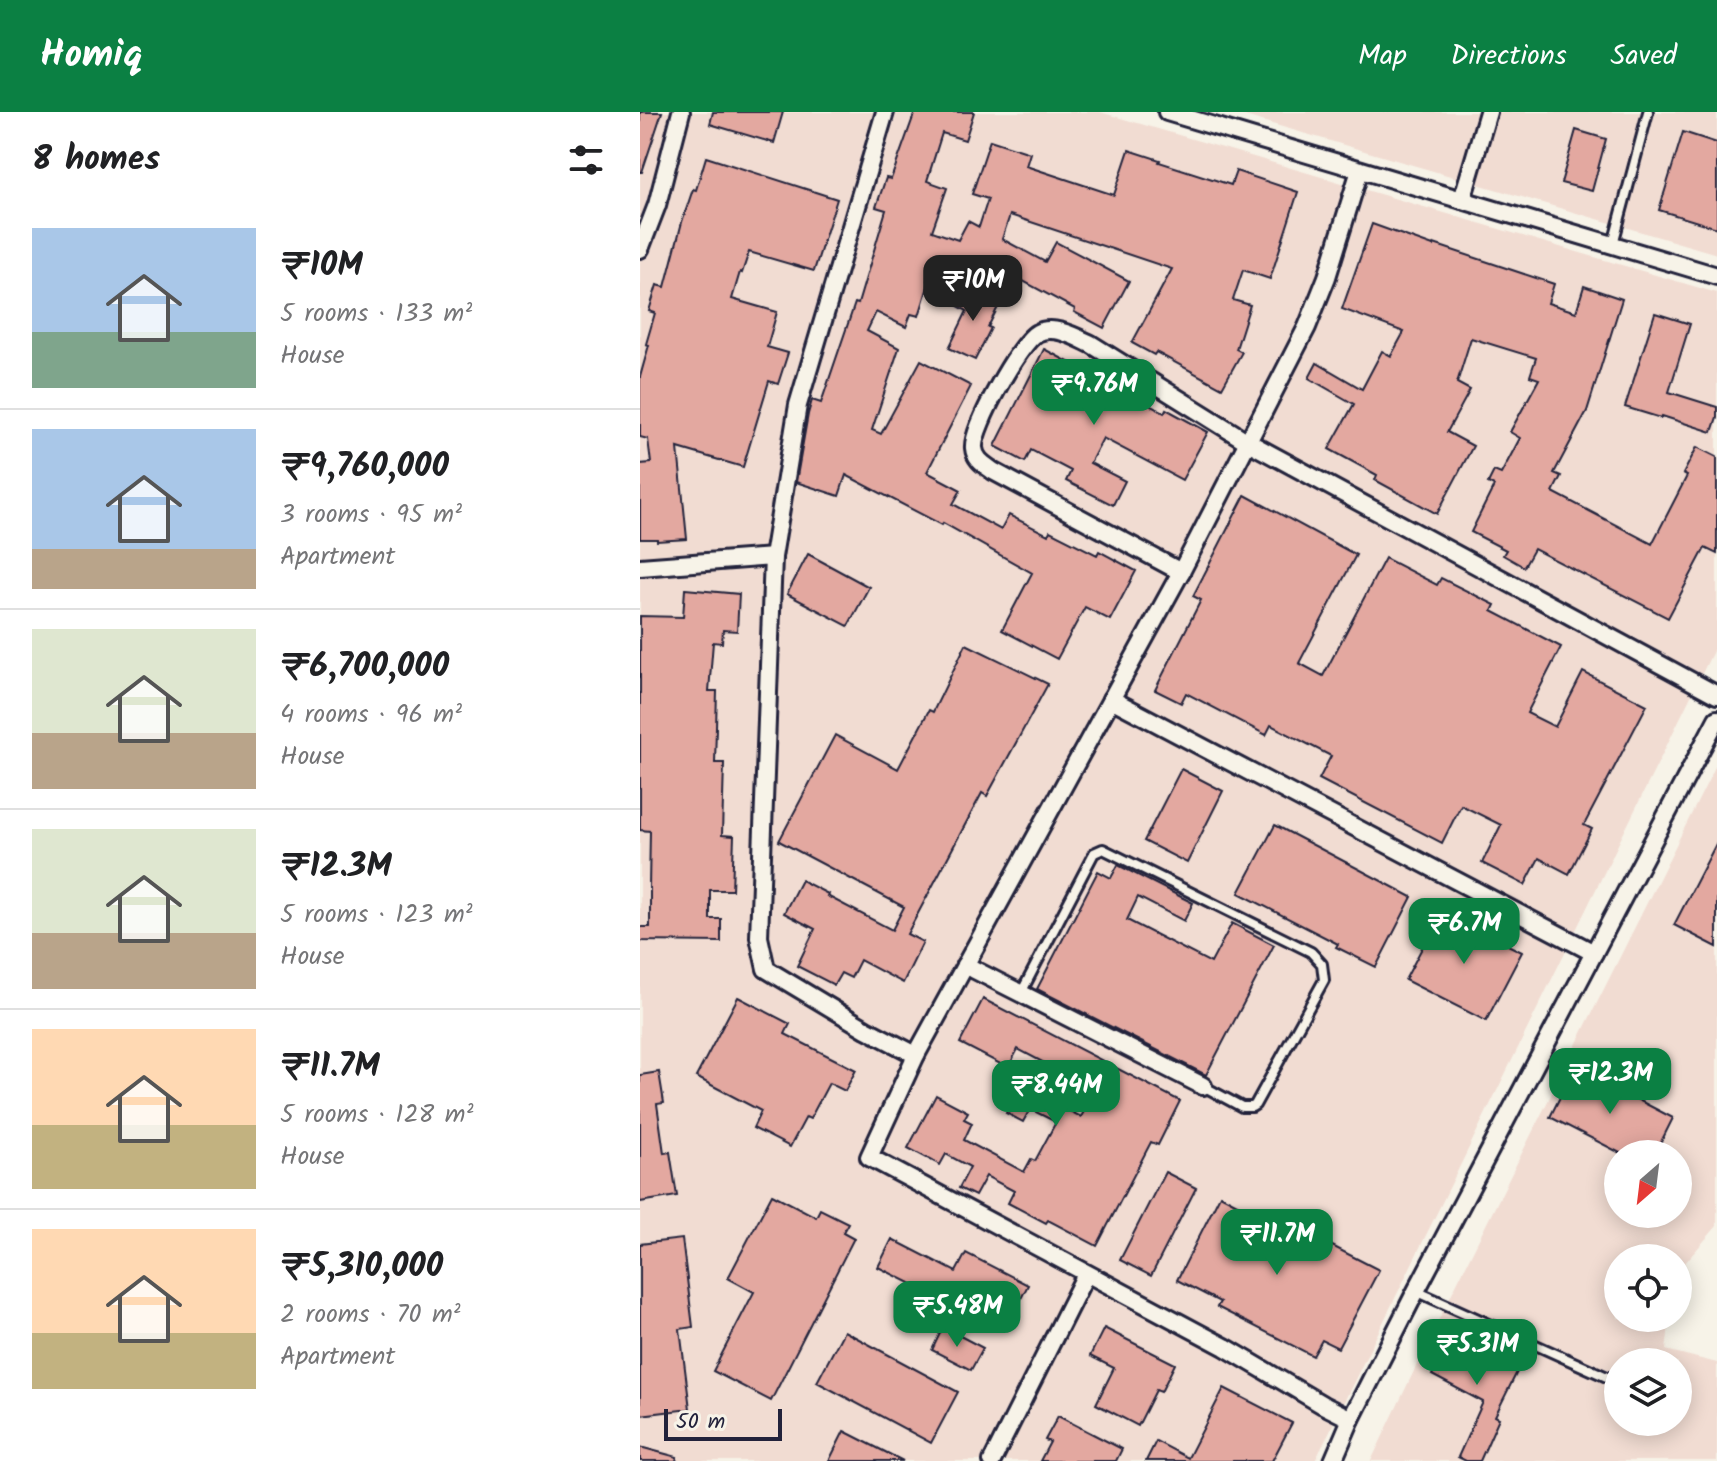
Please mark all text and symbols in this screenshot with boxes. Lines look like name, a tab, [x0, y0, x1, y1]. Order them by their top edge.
text: Homiq	[40, 26, 143, 86]
text: Map	[1358, 34, 1407, 79]
text: Directions	[1451, 34, 1567, 79]
text: Saved	[1611, 34, 1677, 79]
text: 8 homes	[32, 133, 160, 187]
icon: filters	[564, 138, 608, 182]
text: ₹10M	[280, 239, 363, 293]
pin: ₹10M	[926, 255, 1020, 323]
icon: home	[96, 260, 192, 356]
text: ₹10M	[941, 260, 1005, 302]
text: 5 rooms · 133 m²	[280, 293, 472, 335]
text: House	[280, 335, 344, 377]
pin: ₹9.76M	[1029, 359, 1159, 427]
text: ₹9.76M	[1050, 364, 1138, 406]
text: ₹9,760,000	[280, 440, 449, 494]
icon: home	[96, 461, 192, 557]
text: 3 rooms · 95 m²	[280, 494, 462, 536]
text: Apartment	[280, 536, 395, 578]
text: ₹6,700,000	[280, 640, 449, 694]
icon: home	[96, 661, 192, 757]
text: 4 rooms · 96 m²	[280, 694, 462, 736]
text: House	[280, 736, 344, 778]
text: ₹12.3M	[280, 840, 392, 894]
icon: home	[96, 861, 192, 957]
text: 5 rooms · 123 m²	[280, 894, 473, 936]
pin: ₹6.7M	[1408, 898, 1520, 966]
text: ₹6.7M	[1427, 903, 1501, 945]
text: House	[280, 936, 344, 978]
text: ₹11.7M	[280, 1040, 380, 1094]
pin: ₹12.3M	[1545, 1048, 1675, 1116]
text: ₹12.3M	[1567, 1053, 1653, 1095]
pin: ₹8.44M	[991, 1060, 1121, 1128]
icon: home	[96, 1061, 192, 1157]
text: ₹8.44M	[1010, 1065, 1102, 1107]
text: 5 rooms · 128 m²	[280, 1094, 473, 1136]
text: House	[280, 1136, 344, 1178]
north arrow	[1604, 1140, 1692, 1228]
map controls	[1604, 1140, 1692, 1436]
pin: ₹11.7M	[1212, 1209, 1342, 1277]
text: ₹11.7M	[1239, 1214, 1315, 1256]
text: ₹5,310,000	[280, 1240, 443, 1294]
button: locate	[1604, 1244, 1692, 1332]
icon: home	[96, 1261, 192, 1357]
pin: ₹5.48M	[892, 1281, 1022, 1349]
text: ₹5.48M	[911, 1286, 1003, 1328]
text: 2 rooms · 70 m²	[280, 1294, 461, 1336]
pin: ₹5.31M	[1412, 1319, 1542, 1387]
text: ₹5.31M	[1435, 1324, 1519, 1366]
text: Apartment	[280, 1336, 395, 1378]
button: layers	[1604, 1348, 1692, 1436]
scale bar	[664, 1405, 782, 1441]
text: 50 m	[676, 1405, 725, 1440]

